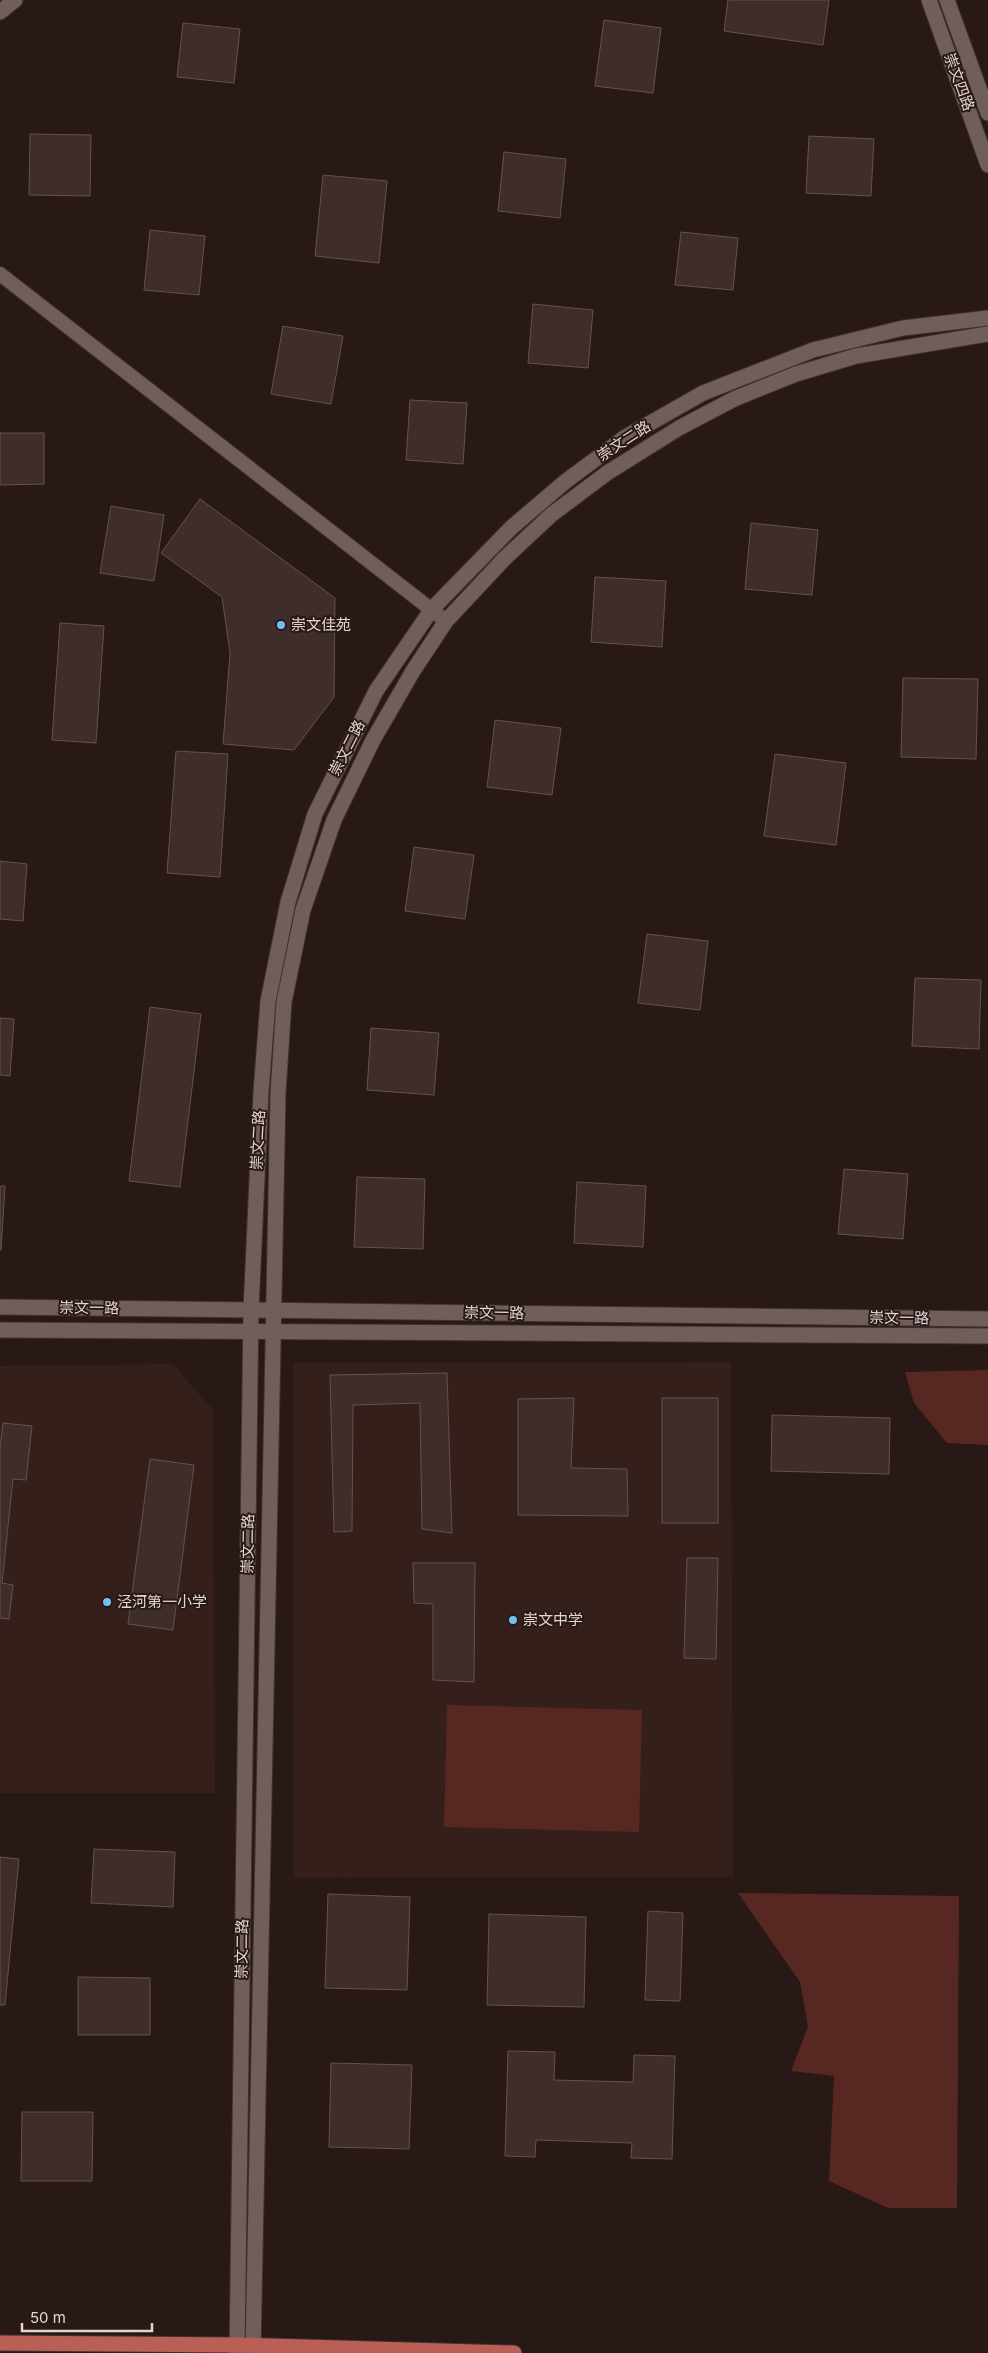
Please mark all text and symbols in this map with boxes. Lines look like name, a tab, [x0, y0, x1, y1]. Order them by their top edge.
street label: 崇文四路	[940, 50, 979, 113]
street label: 崇文二路	[593, 416, 654, 465]
place label: 崇文佳苑	[291, 615, 351, 634]
marker: 崇文佳苑	[275, 619, 287, 631]
street label: 崇文二路	[324, 717, 369, 779]
street label: 崇文二路	[246, 1110, 269, 1170]
street label: 崇文一路	[59, 1297, 119, 1318]
street label: 崇文一路	[464, 1302, 524, 1323]
street label: 崇文一路	[869, 1307, 929, 1328]
street label: 崇文二路	[237, 1514, 258, 1574]
place label: 泾河第一小学	[117, 1592, 207, 1611]
marker: 泾河第一小学	[101, 1596, 113, 1608]
place label: 崇文中学	[523, 1610, 583, 1629]
marker: 崇文中学	[507, 1614, 519, 1626]
street label: 崇文二路	[231, 1919, 252, 1979]
scale bar	[22, 2300, 152, 2332]
text: 50 m	[30, 2308, 66, 2327]

